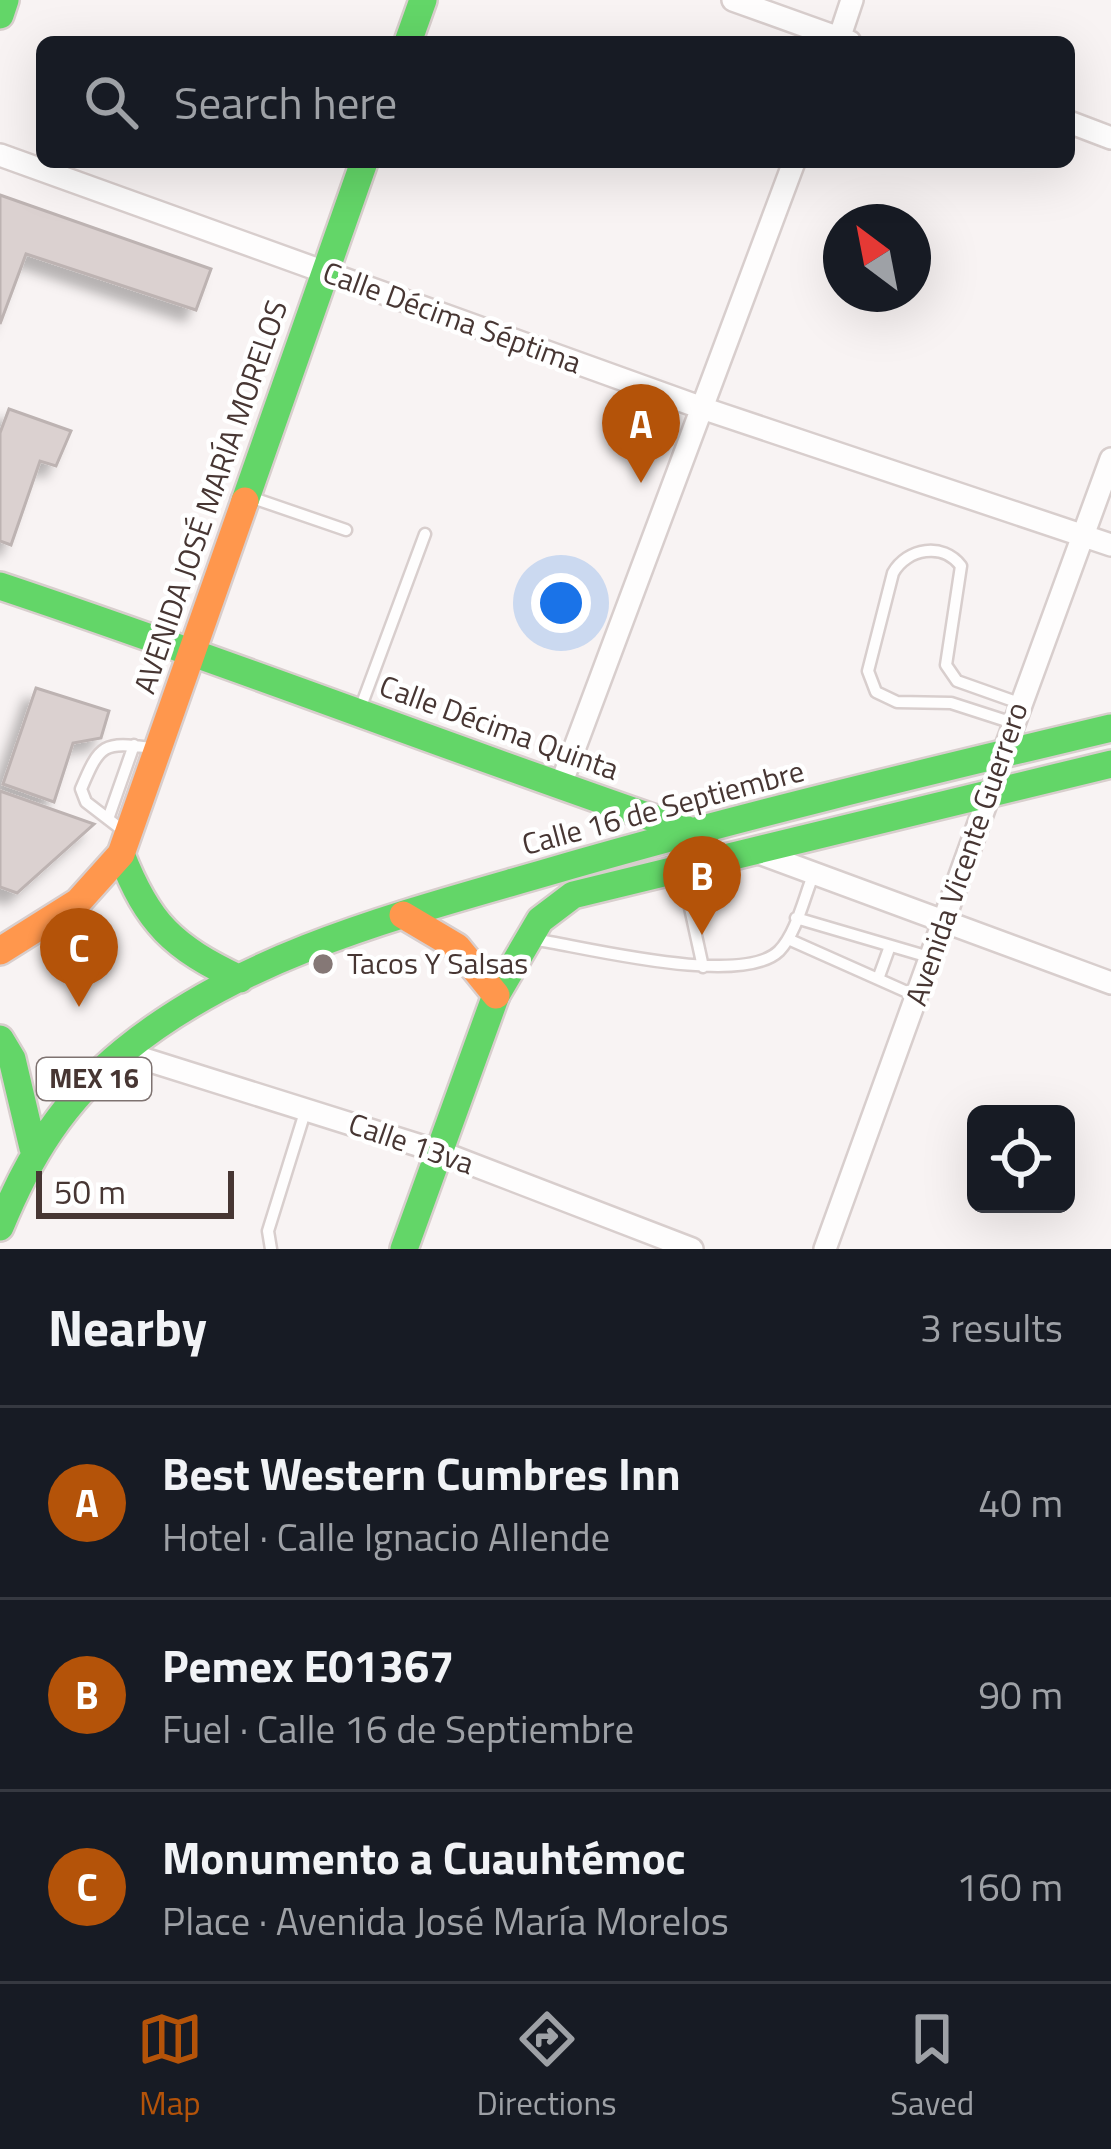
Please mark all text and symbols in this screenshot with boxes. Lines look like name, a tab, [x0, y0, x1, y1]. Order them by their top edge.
search box	[36, 36, 1075, 168]
text: Search here	[174, 68, 397, 136]
icon: search	[78, 69, 144, 135]
north arrow	[823, 204, 931, 312]
street label: Calle Décima Séptima	[317, 249, 588, 385]
street label: AVENIDA JOSÉ MARÍA MORELOS	[121, 294, 299, 700]
pin: A	[602, 384, 680, 483]
your location	[531, 573, 591, 633]
street label: Calle Décima Quinta	[373, 662, 625, 792]
street label: Avenida Vicente Guerrero	[892, 696, 1040, 1012]
street label: Calle 16 de Septiembre	[517, 747, 809, 867]
pin: B	[663, 836, 741, 935]
pin: C	[40, 908, 118, 1007]
place label: Tacos Y Salsas	[347, 940, 528, 986]
marker: Tacos Y Salsas	[310, 951, 336, 977]
road number: MEX 16	[37, 1058, 151, 1100]
street label: Calle 13va	[342, 1100, 480, 1186]
map controls	[967, 1105, 1075, 1213]
button: locate	[967, 1105, 1075, 1213]
scale bar	[36, 1165, 234, 1218]
text: 50 m	[54, 1167, 126, 1217]
text: Nearby	[48, 1288, 207, 1366]
text: 3 results	[920, 1298, 1063, 1357]
text: Best Western Cumbres Inn	[162, 1439, 681, 1507]
text: A	[75, 1473, 99, 1532]
text: 40 m	[978, 1473, 1063, 1532]
text: Hotel · Calle Ignacio Allende	[162, 1507, 610, 1566]
text: Pemex E01367	[162, 1631, 454, 1699]
text: B	[75, 1665, 99, 1724]
text: 90 m	[978, 1665, 1063, 1724]
text: Fuel · Calle 16 de Septiembre	[162, 1699, 634, 1758]
text: Monumento a Cuauhtémoc	[162, 1823, 686, 1891]
text: C	[76, 1857, 98, 1916]
text: 160 m	[956, 1857, 1063, 1916]
text: Place · Avenida José María Morelos	[162, 1891, 729, 1950]
tab: Map	[137, 2006, 203, 2128]
tab: Directions	[477, 2006, 616, 2128]
tab: Saved	[890, 2006, 974, 2128]

